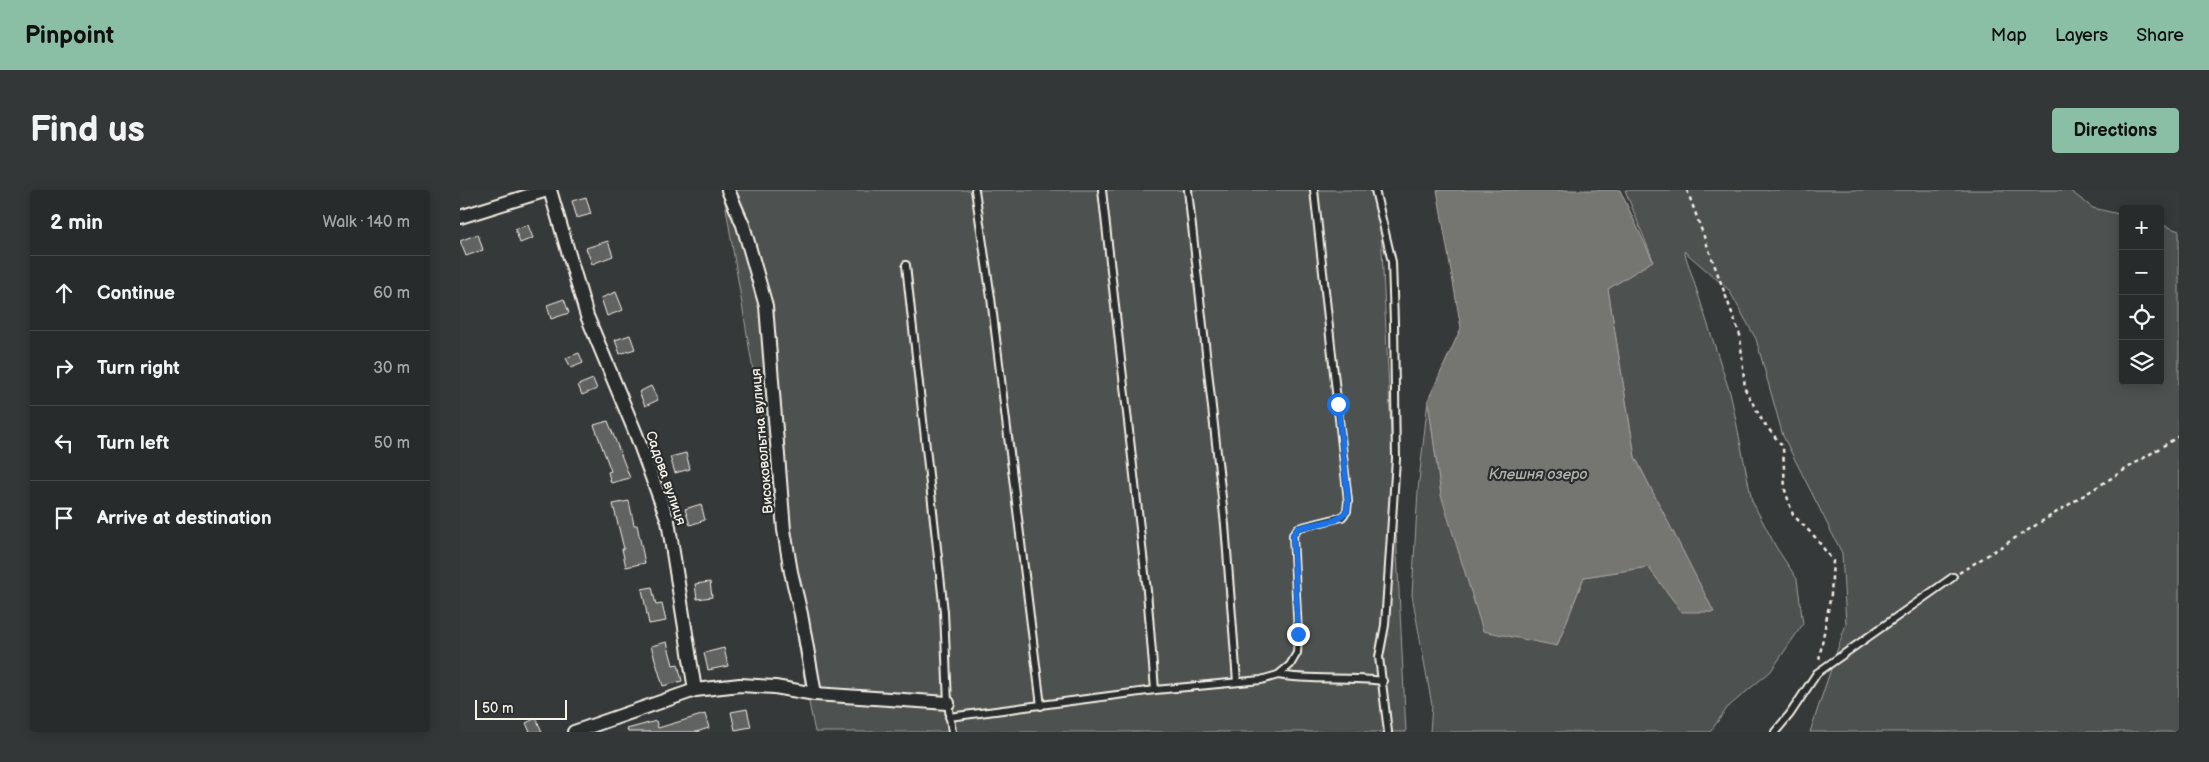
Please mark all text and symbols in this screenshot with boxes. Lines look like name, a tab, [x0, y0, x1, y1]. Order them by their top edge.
text: Pinpoint	[25, 21, 114, 50]
text: Map	[1991, 25, 2027, 46]
text: Layers	[2055, 25, 2108, 46]
text: Share	[2136, 25, 2184, 46]
button: Directions	[2052, 108, 2179, 153]
text: Find us	[30, 109, 145, 152]
map controls	[2119, 205, 2164, 385]
button: +	[2119, 205, 2164, 250]
text: 2 min	[50, 210, 103, 235]
text: Walk · 140 m	[323, 213, 410, 232]
button: −	[2119, 250, 2164, 295]
icon: ahead	[50, 279, 78, 307]
text: Continue	[97, 282, 175, 305]
text: 60 m	[373, 284, 410, 303]
button: locate	[2119, 295, 2164, 340]
button: layers	[2119, 340, 2164, 385]
icon: right	[50, 354, 78, 382]
text: Turn right	[97, 357, 180, 380]
text: 30 m	[373, 359, 410, 378]
street label: Високовольтна вулиця	[747, 368, 777, 514]
route start	[1327, 393, 1350, 416]
icon: left	[50, 429, 78, 457]
street label: Садова вулиця	[642, 429, 690, 528]
text: Turn left	[97, 432, 169, 455]
text: 50 m	[374, 434, 410, 453]
water label: Клешня озеро	[1489, 465, 1588, 484]
icon: arrive	[50, 504, 78, 532]
text: Arrive at destination	[97, 507, 272, 530]
route end	[1287, 623, 1310, 646]
scale bar	[475, 697, 568, 720]
text: 50 m	[482, 700, 514, 717]

